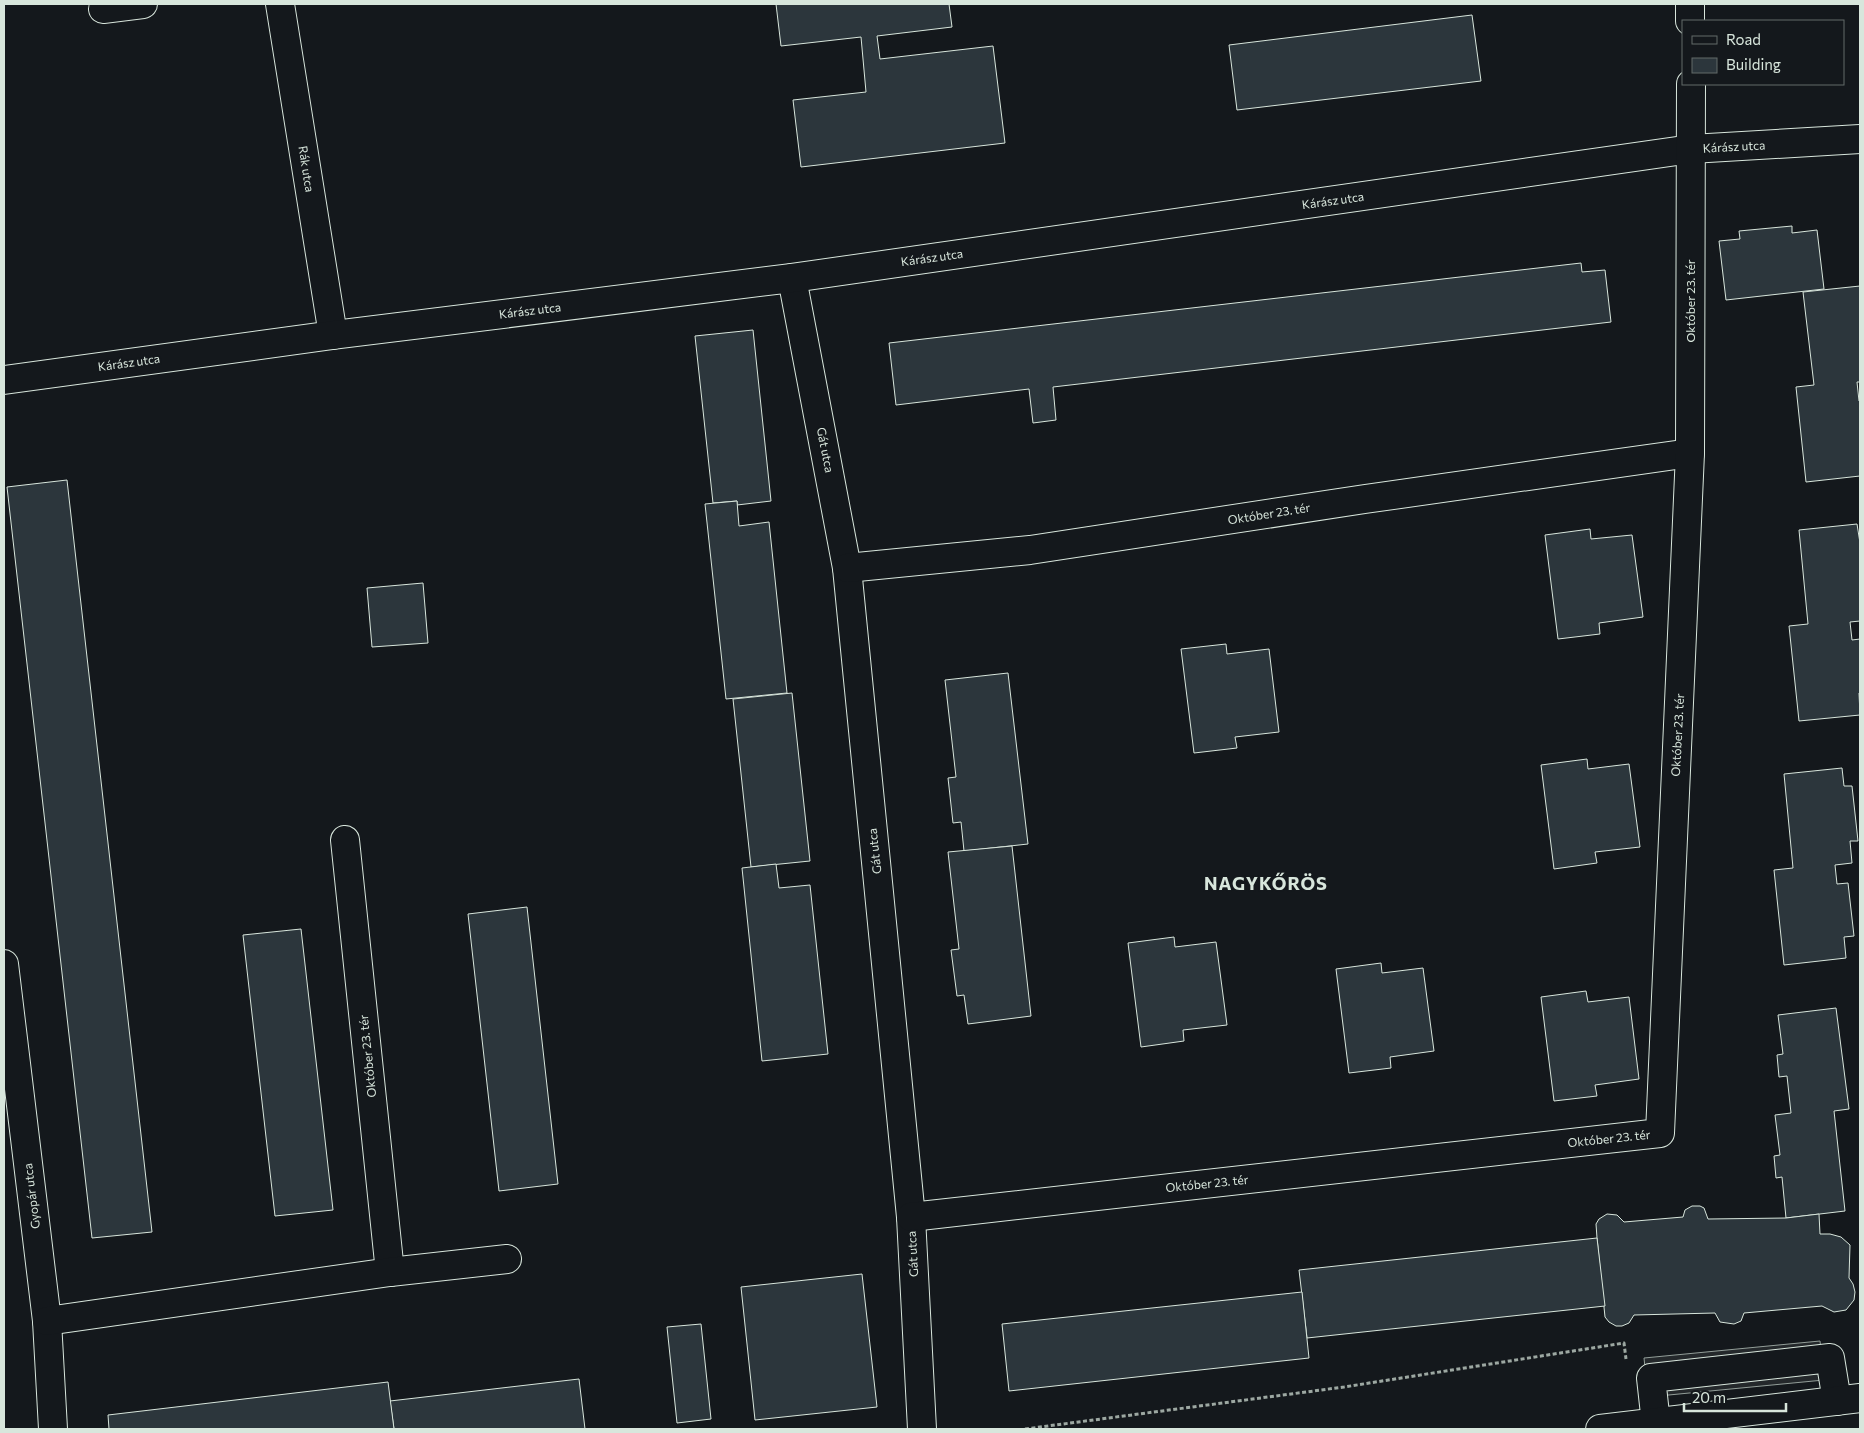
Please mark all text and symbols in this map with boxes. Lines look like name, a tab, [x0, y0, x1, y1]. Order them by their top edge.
legend	[1682, 20, 1844, 85]
text: Road	[1726, 30, 1761, 48]
text: Building	[1726, 55, 1781, 73]
street label: Kárász utca	[1702, 137, 1766, 155]
street label: Rák utca	[296, 145, 318, 193]
street label: Kárász utca	[1301, 189, 1365, 211]
street label: Kárász utca	[900, 246, 964, 268]
street label: Október 23. tér	[1683, 259, 1697, 343]
street label: Kárász utca	[498, 299, 562, 321]
street label: Kárász utca	[97, 351, 161, 373]
street label: Gát utca	[815, 426, 837, 474]
street label: Október 23. tér	[1227, 500, 1311, 526]
street label: Október 23. tér	[1668, 693, 1686, 777]
street label: Gát utca	[865, 828, 883, 875]
district label: NAGYKŐRÖS	[1204, 872, 1328, 894]
street label: Október 23. tér	[356, 1014, 378, 1098]
street label: Október 23. tér	[1567, 1127, 1651, 1149]
street label: Gyopár utca	[20, 1163, 42, 1230]
street label: Október 23. tér	[1165, 1172, 1249, 1194]
street label: Gát utca	[904, 1231, 920, 1277]
scale bar	[1684, 1380, 1786, 1412]
text: 20 m	[1692, 1388, 1726, 1406]

